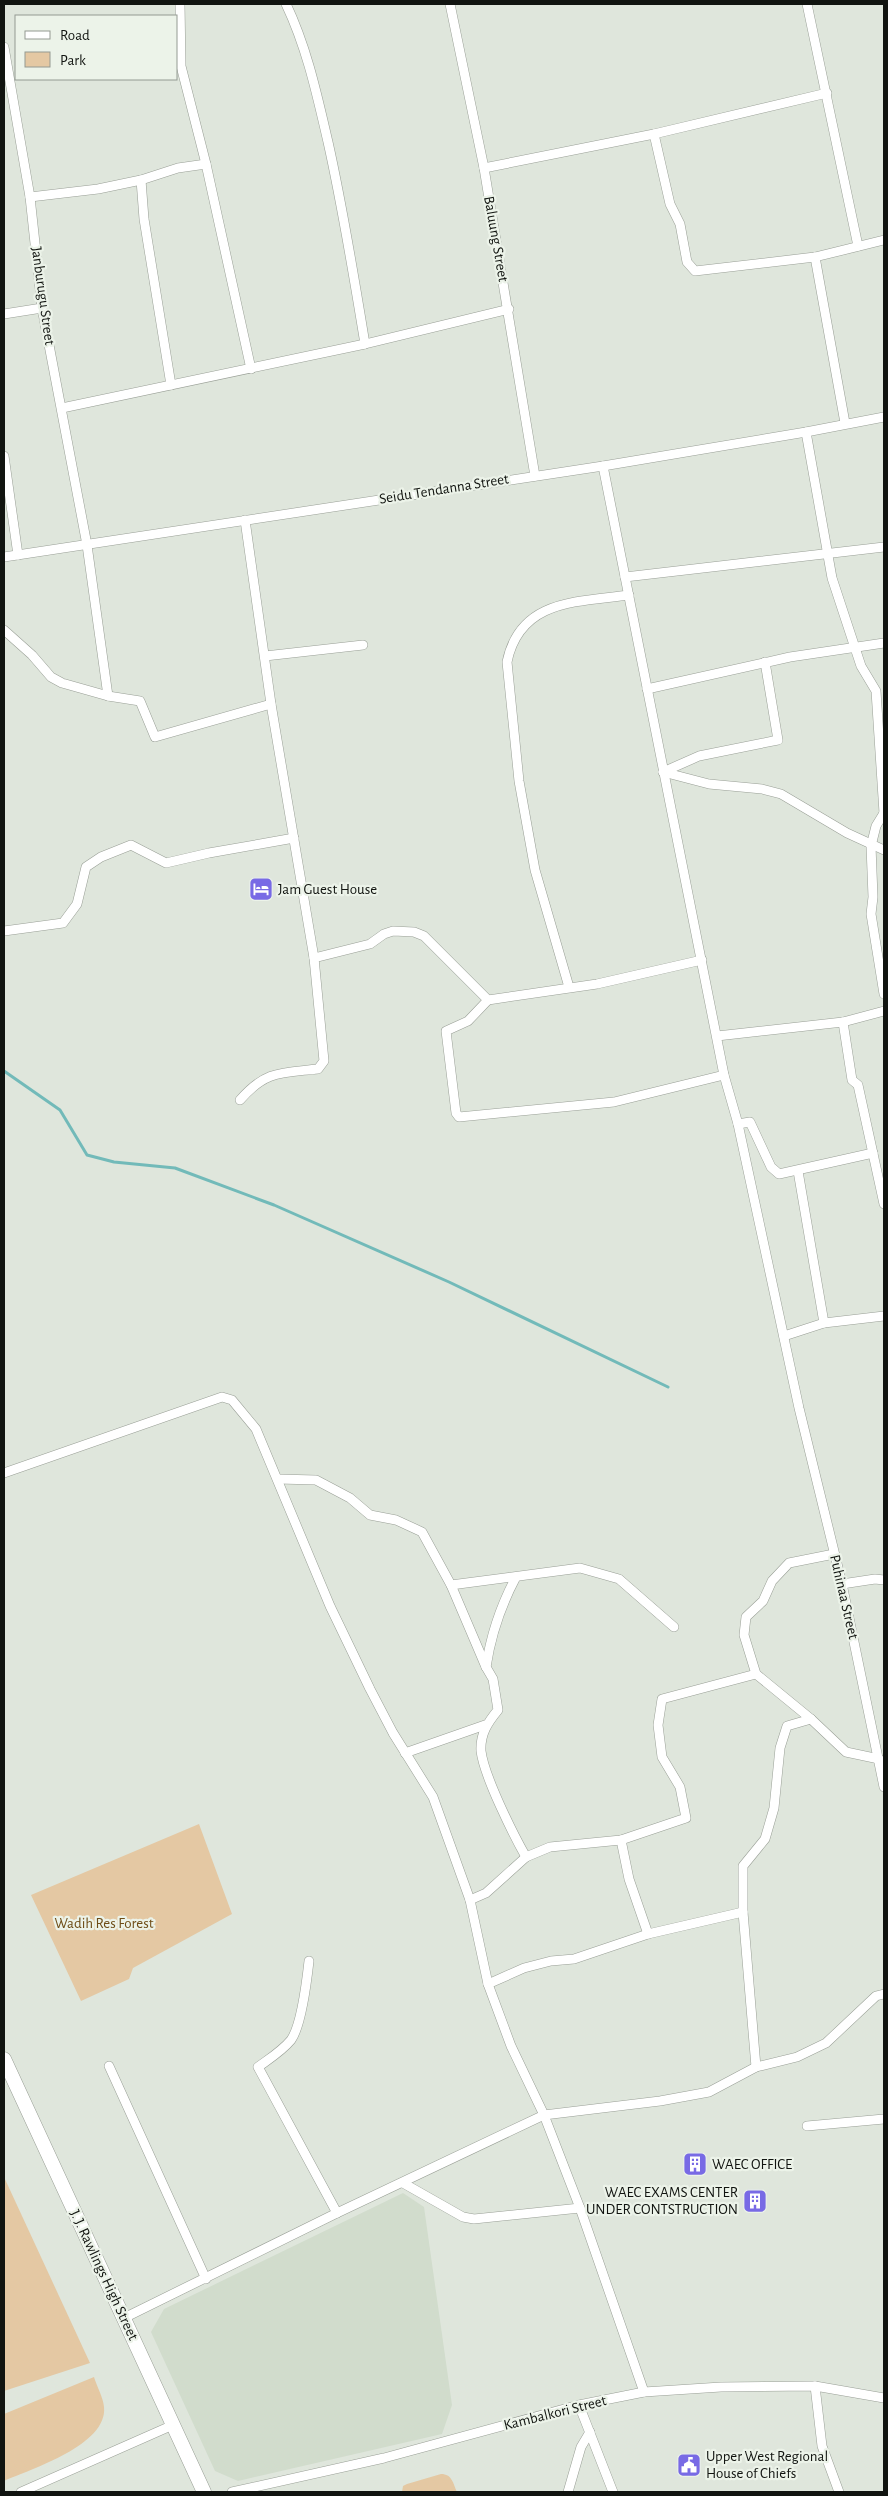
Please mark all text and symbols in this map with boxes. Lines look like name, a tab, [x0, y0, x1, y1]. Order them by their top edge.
legend	[15, 15, 178, 80]
text: Road	[60, 28, 90, 43]
text: Park	[60, 53, 86, 68]
street label: Baluung Street	[481, 195, 511, 283]
street label: Janburugu Street	[29, 246, 57, 346]
street label: Seidu Tendanna Street	[378, 471, 510, 507]
hotel icon: Jam Guest House	[248, 876, 274, 902]
place label: Jam Guest House	[278, 882, 377, 897]
street label: Puhinaa Street	[827, 1553, 861, 1641]
park label: Wadih Res Forest	[54, 1916, 154, 1931]
building icon: WAEC OFFICE	[682, 2151, 708, 2177]
place label: WAEC OFFICE	[712, 2157, 792, 2172]
place label: WAEC EXAMS CENTER UNDER CONTSTRUCTION	[586, 2185, 738, 2217]
building icon: WAEC EXAMS CENTER UNDER CONTSTRUCTION	[742, 2188, 768, 2214]
street label: J. J. Rawlings High Street	[67, 2207, 141, 2343]
street label: Kambalkori Street	[502, 2393, 608, 2433]
place label: Upper West Regional House of Chiefs	[706, 2449, 828, 2481]
public building icon: Upper West Regional House of Chiefs	[676, 2452, 702, 2478]

